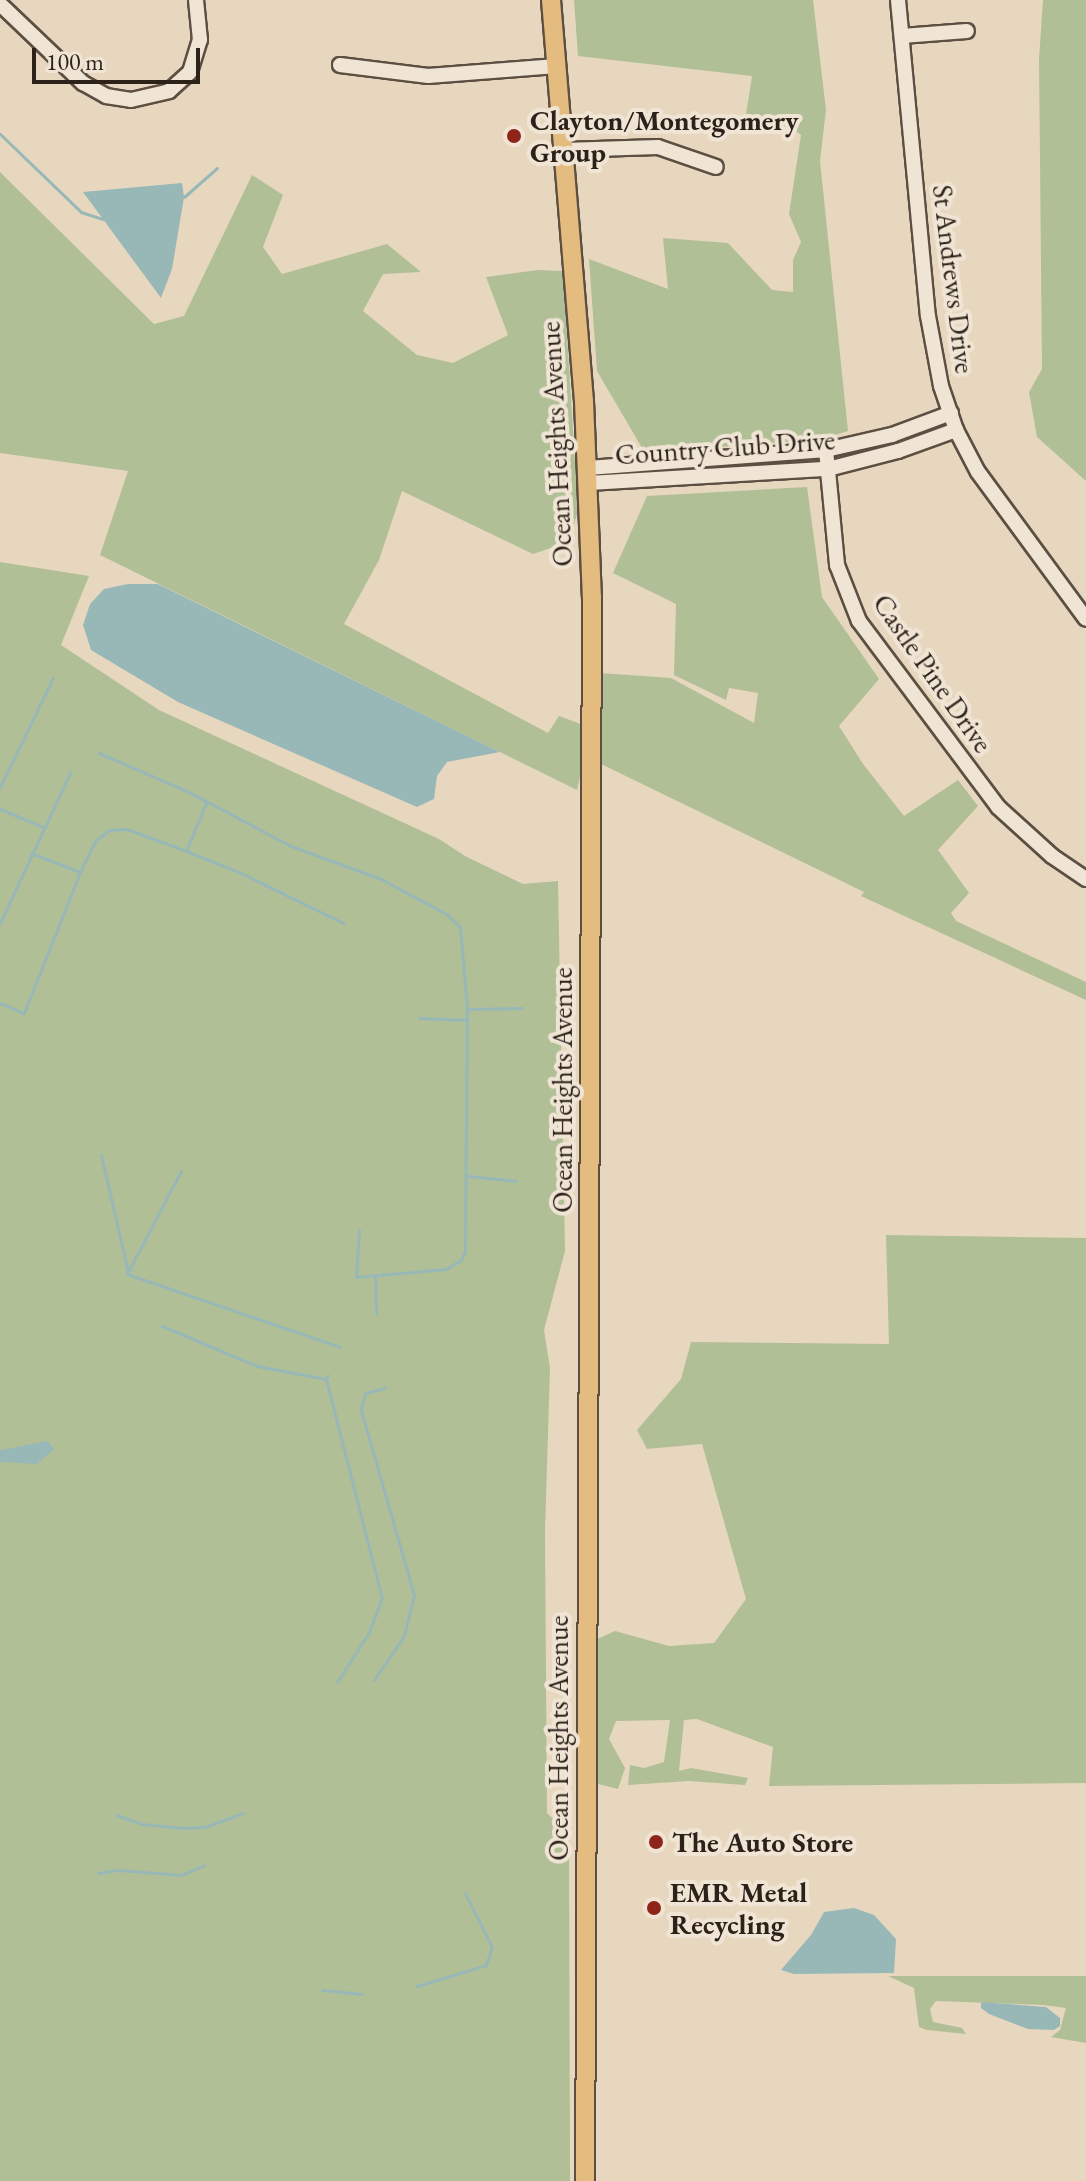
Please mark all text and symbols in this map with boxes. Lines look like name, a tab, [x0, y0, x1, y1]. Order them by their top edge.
scale bar	[36, 32, 204, 82]
text: 100 m	[46, 46, 104, 77]
place label: Clayton/Montegomery Group	[530, 103, 799, 169]
marker: Clayton/Montegomery Group	[505, 127, 523, 145]
street label: St Andrews Drive	[926, 183, 982, 375]
street label: Ocean Heights Avenue	[533, 321, 579, 567]
street label: Country Club Drive	[614, 423, 836, 471]
street label: Castle Pine Drive	[866, 587, 1000, 759]
street label: Ocean Heights Avenue	[545, 967, 579, 1213]
street label: Ocean Heights Avenue	[541, 1615, 575, 1861]
place label: The Auto Store	[672, 1825, 853, 1859]
marker: The Auto Store	[647, 1833, 665, 1851]
place label: EMR Metal Recycling	[670, 1875, 807, 1941]
marker: EMR Metal Recycling	[645, 1899, 663, 1917]

